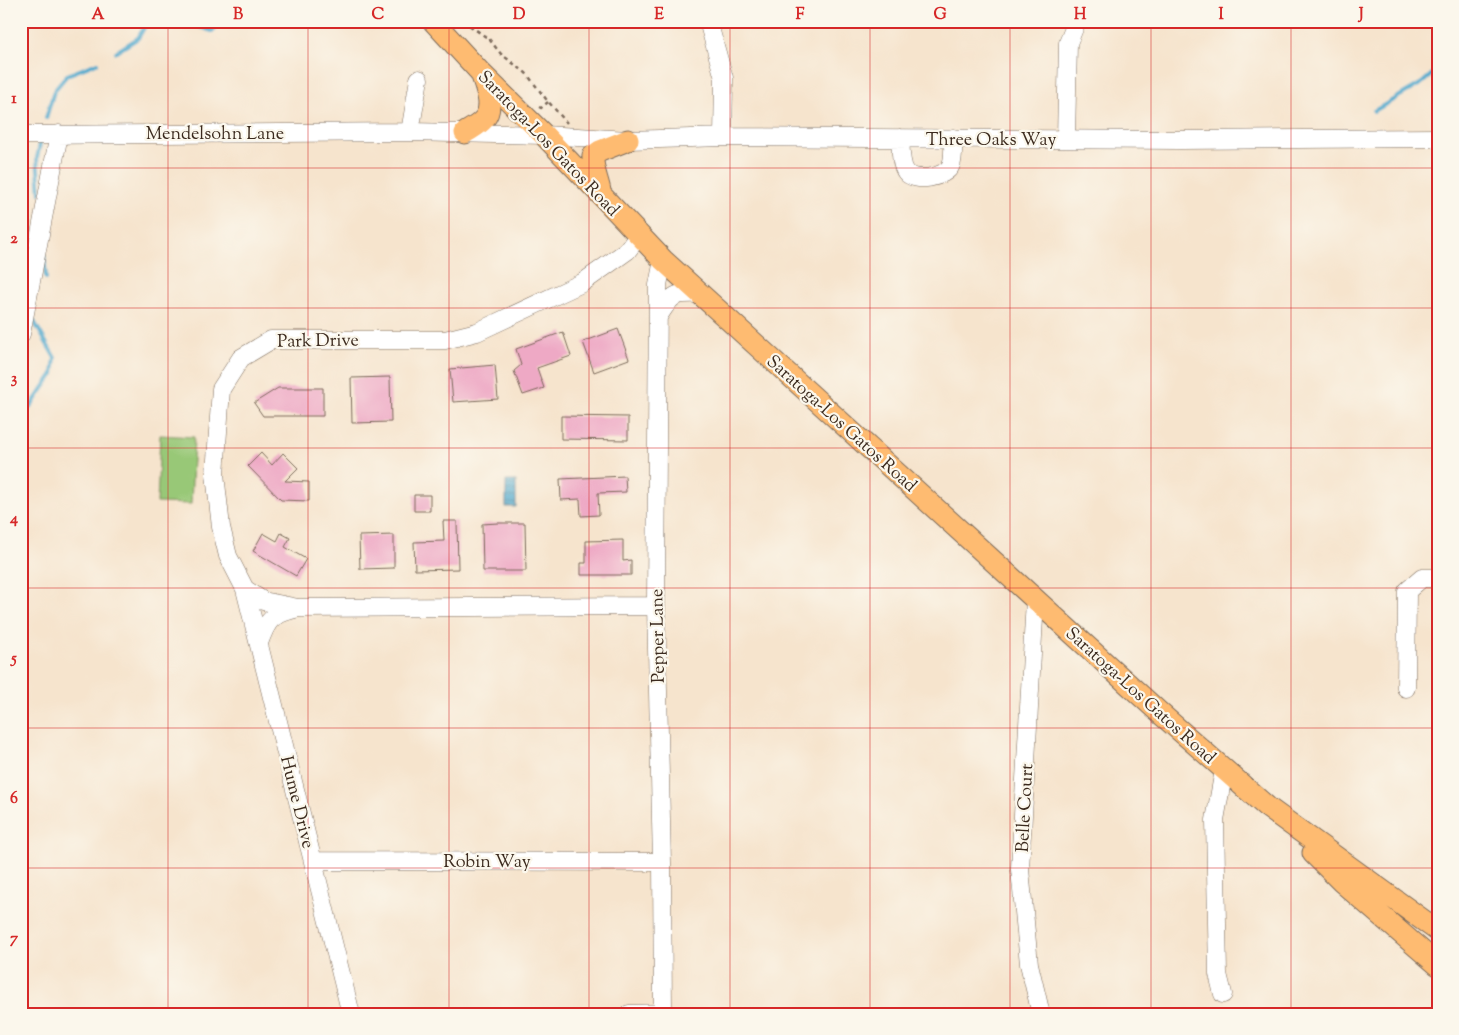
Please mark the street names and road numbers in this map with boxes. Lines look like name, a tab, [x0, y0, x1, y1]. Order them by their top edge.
street label: Saratoga-Los Gatos Road	[471, 65, 624, 223]
street label: Mendelsohn Lane	[146, 122, 284, 148]
street label: Three Oaks Way	[926, 128, 1056, 154]
street label: Park Drive	[277, 328, 359, 356]
street label: Saratoga-Los Gatos Road	[760, 350, 922, 499]
street label: Pepper Lane	[645, 589, 673, 683]
street label: Saratoga-Los Gatos Road	[1059, 622, 1221, 771]
street label: Hume Drive	[272, 753, 320, 852]
street label: Belle Court	[1011, 763, 1041, 853]
street label: Robin Way	[443, 850, 531, 876]

